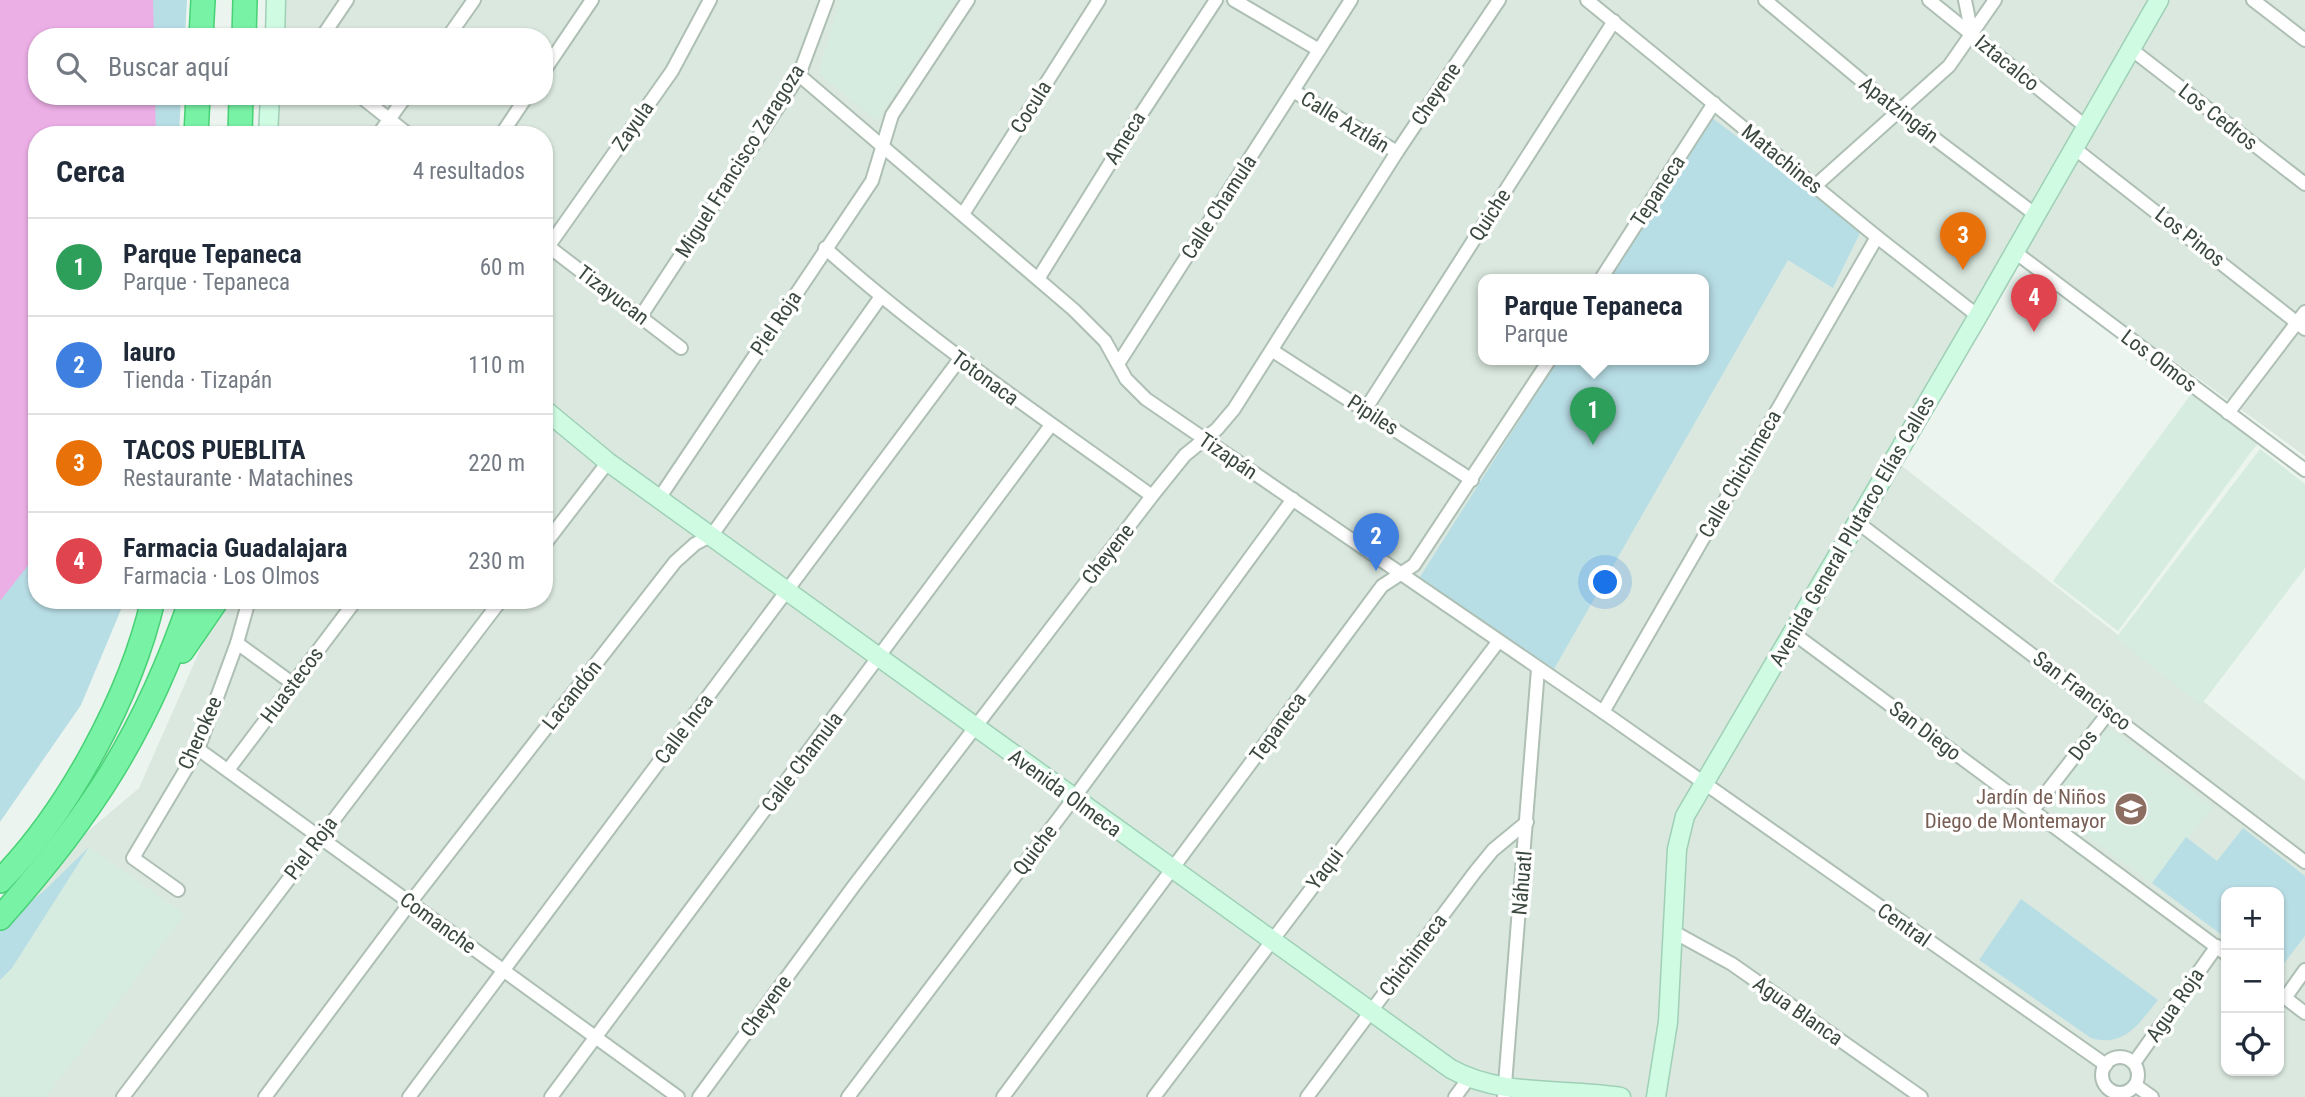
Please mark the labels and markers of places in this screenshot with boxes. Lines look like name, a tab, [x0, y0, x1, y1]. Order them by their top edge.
pin: 3	[1940, 212, 1986, 270]
pin: 4	[2011, 274, 2057, 332]
pin: 1	[1570, 387, 1616, 445]
pin: 2	[1353, 513, 1399, 571]
place label: Jardín de Niños Diego de Montemayor	[1925, 785, 2106, 833]
school or university icon: Jardín de Niños Diego de Montemayor	[2112, 790, 2150, 828]

